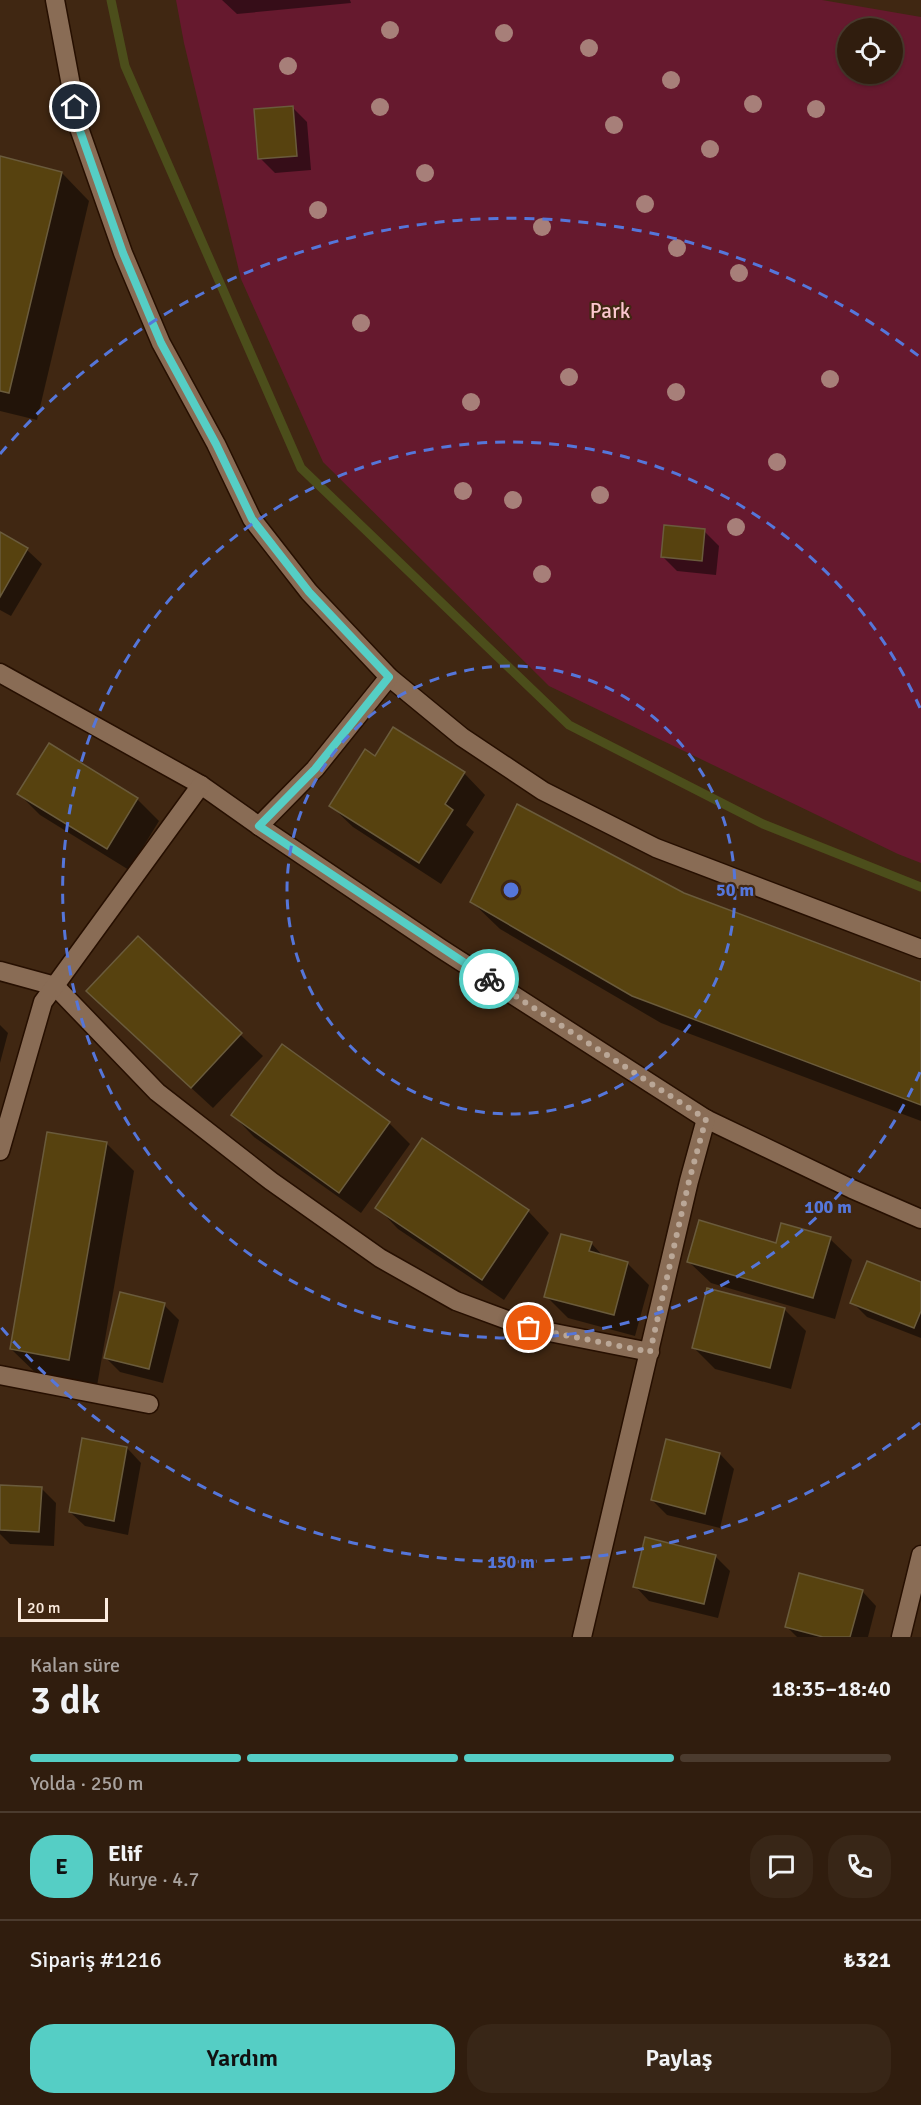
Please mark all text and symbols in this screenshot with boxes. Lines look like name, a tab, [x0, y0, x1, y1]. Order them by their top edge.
map controls	[837, 18, 903, 84]
button: locate	[837, 18, 903, 84]
pin	[49, 81, 100, 132]
icon: home	[58, 90, 91, 123]
park label: Park	[590, 298, 631, 324]
text: 50 m	[716, 879, 754, 901]
centre of rings	[501, 880, 521, 900]
courier	[459, 949, 519, 1009]
icon: bike	[473, 963, 506, 996]
text: 100 m	[804, 1196, 852, 1218]
pin	[503, 1302, 554, 1353]
icon: bag	[512, 1311, 545, 1344]
text: 150 m	[487, 1551, 535, 1573]
scale bar	[18, 1595, 108, 1622]
text: 20 m	[27, 1598, 61, 1618]
text: Kalan süre	[30, 1653, 120, 1678]
text: 18:35–18:40	[772, 1675, 891, 1702]
text: 3 dk	[30, 1676, 100, 1724]
text: Yolda · 250 m	[30, 1771, 143, 1796]
button: chat	[750, 1835, 813, 1898]
button: phone	[828, 1835, 891, 1898]
text: Elif	[108, 1840, 142, 1867]
text: E	[55, 1853, 68, 1880]
text: Kurye · 4.7	[108, 1867, 199, 1892]
text: Sipariş #1216	[30, 1946, 162, 1973]
text: ₺321	[843, 1946, 891, 1973]
button: Yardım	[30, 2024, 455, 2093]
button: Paylaş	[467, 2024, 891, 2093]

